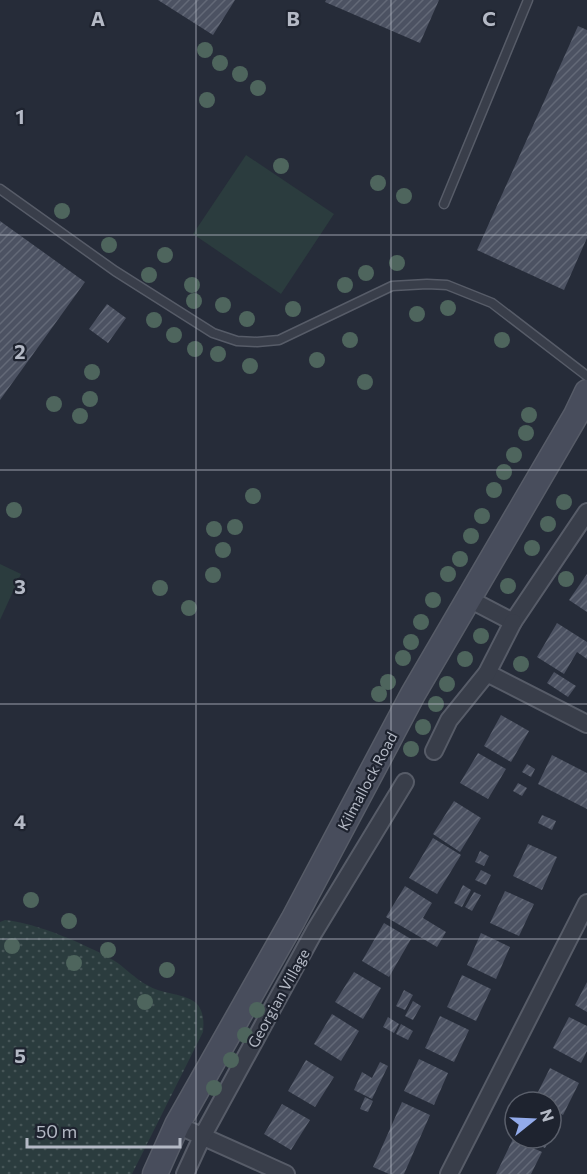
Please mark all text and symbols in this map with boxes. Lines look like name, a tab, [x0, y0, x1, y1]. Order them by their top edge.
text: A	[91, 6, 105, 30]
text: B	[286, 6, 300, 30]
text: C	[482, 6, 496, 30]
text: 1	[15, 104, 25, 128]
text: 2	[14, 339, 26, 363]
text: 3	[14, 574, 26, 598]
street label: Kilmallock Road	[334, 729, 400, 833]
text: 4	[14, 809, 26, 833]
street label: Georgian Village	[243, 945, 313, 1051]
text: 5	[14, 1043, 26, 1067]
north arrow	[503, 1090, 563, 1150]
text: N	[537, 1107, 559, 1124]
scale bar	[27, 1111, 180, 1149]
text: 50 m	[36, 1120, 77, 1142]

